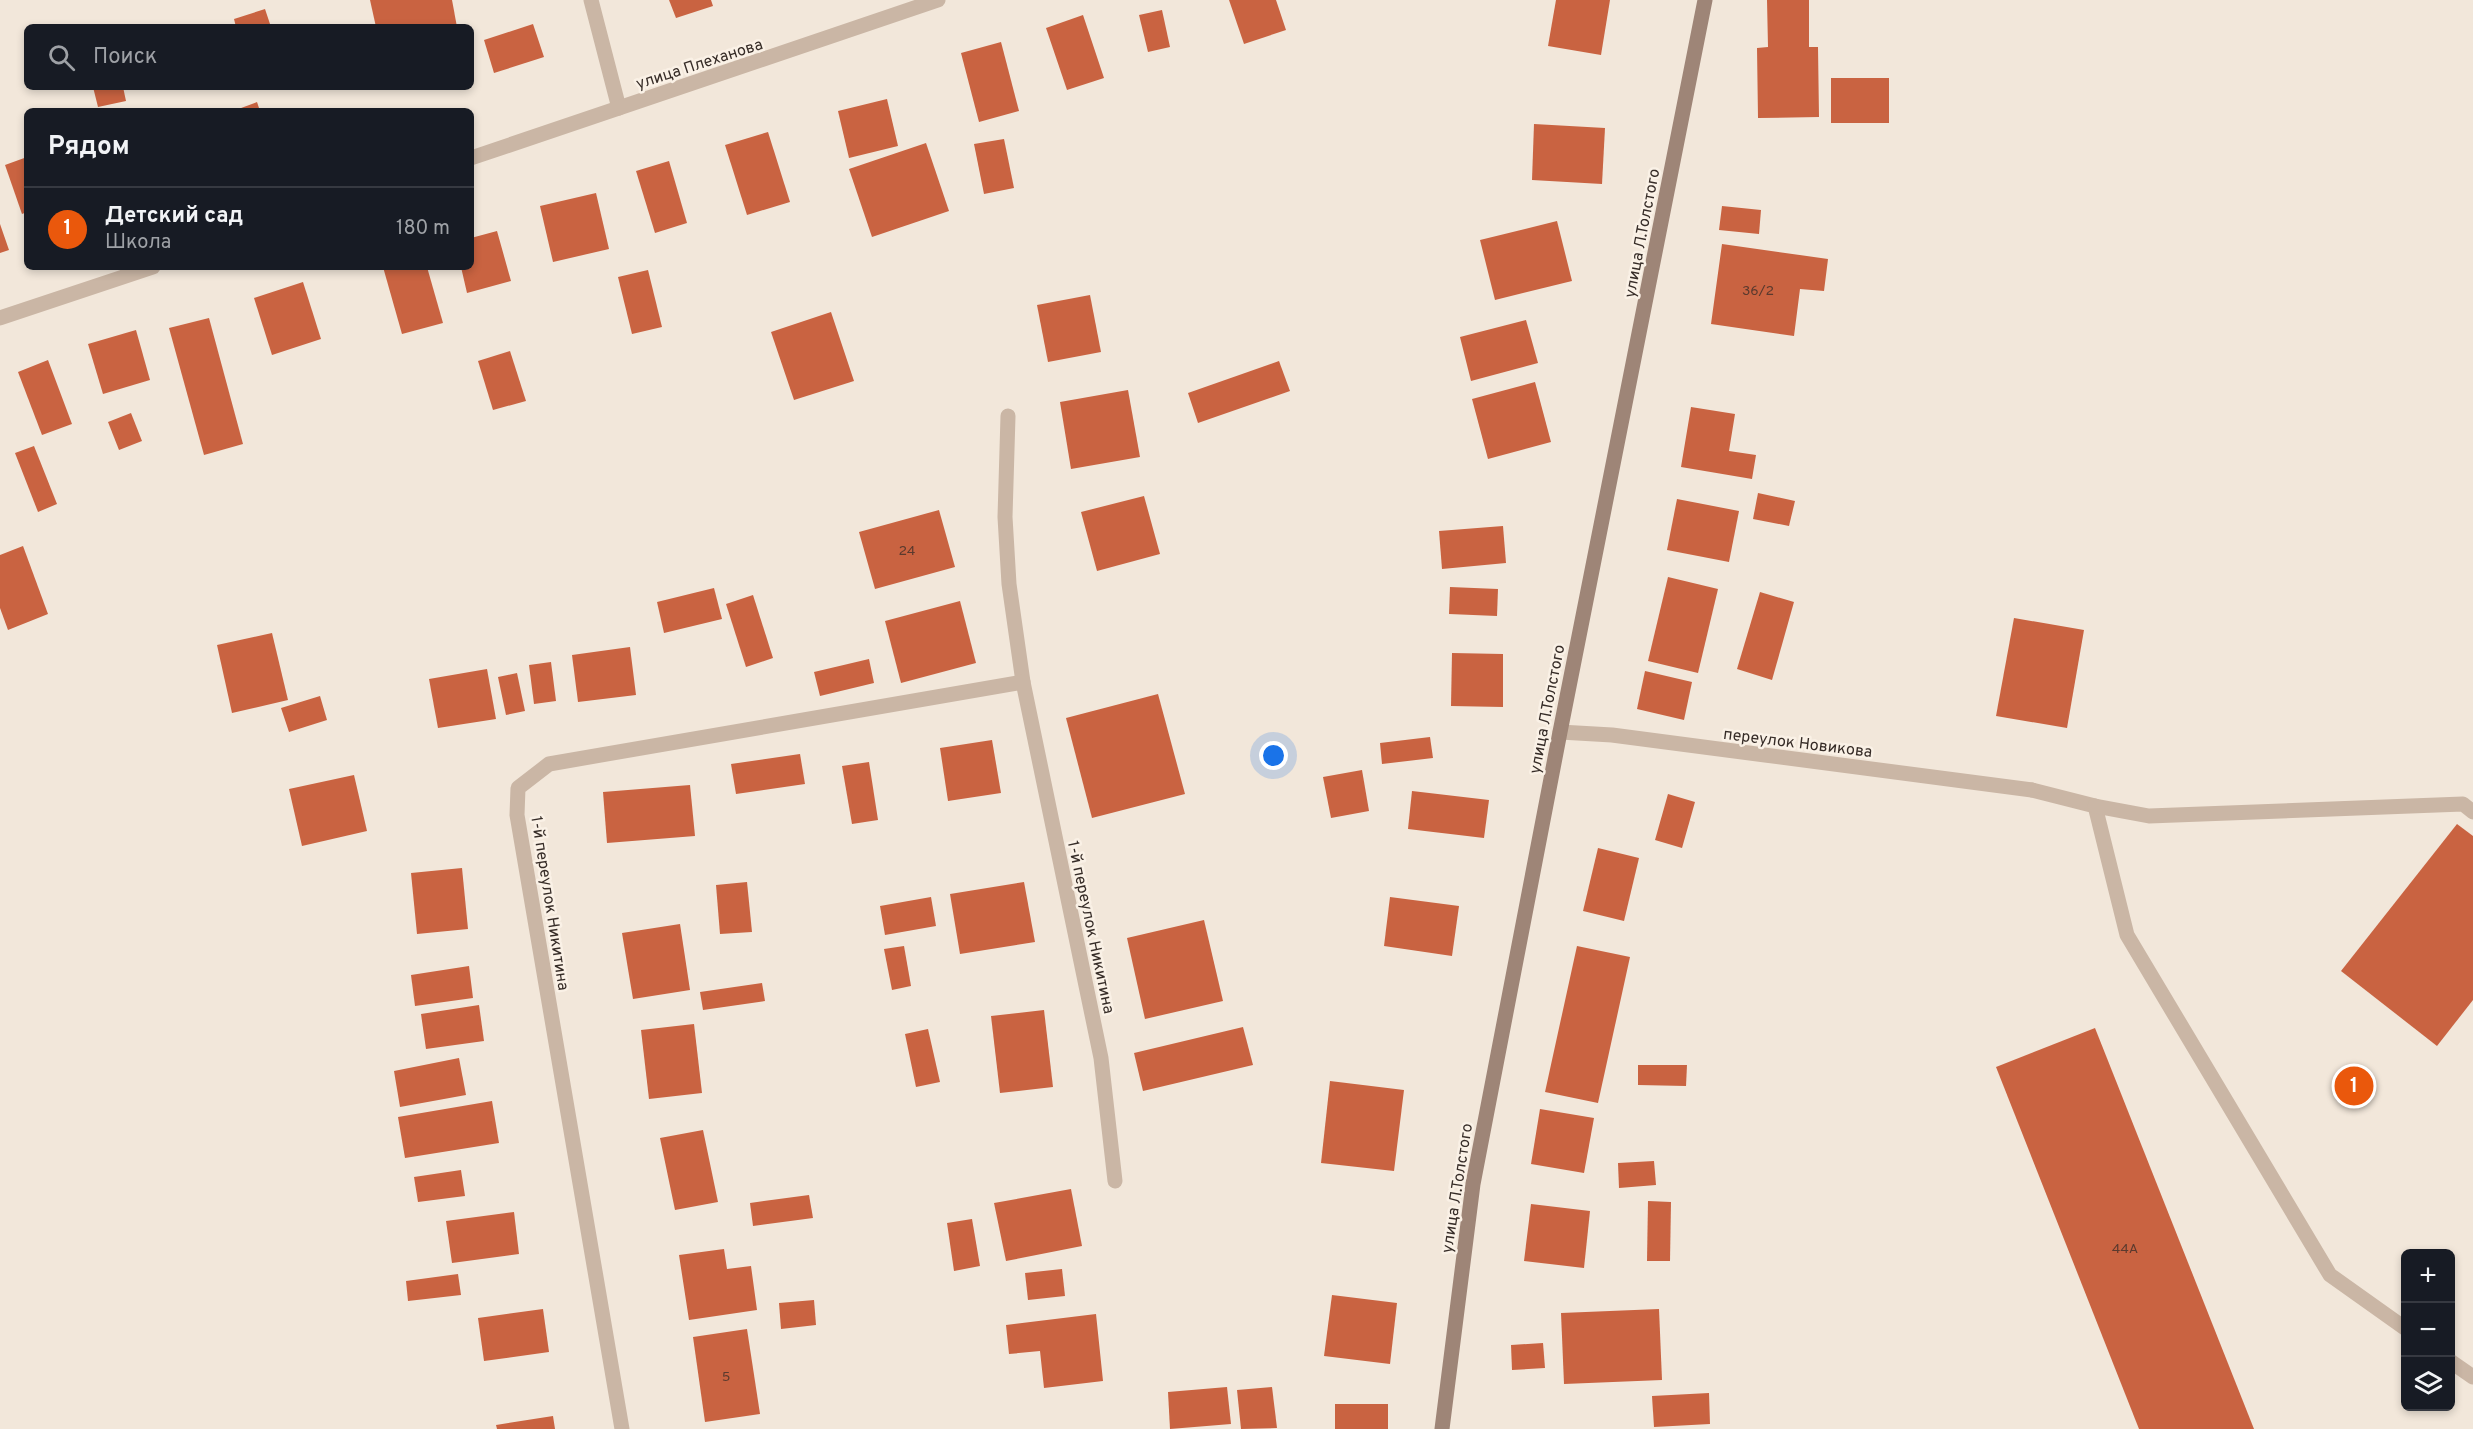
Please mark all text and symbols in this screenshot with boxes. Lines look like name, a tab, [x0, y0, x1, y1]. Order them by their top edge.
search box	[24, 24, 474, 90]
street label: улица Плеханова	[634, 35, 766, 95]
icon: search	[45, 41, 78, 74]
text: Поиск	[93, 44, 157, 71]
text: Рядом	[48, 131, 130, 164]
street label: улица Л.Толстого	[1621, 167, 1665, 300]
text: Детский сад	[105, 203, 243, 230]
text: 1	[64, 216, 72, 242]
text: 180 m	[396, 216, 450, 242]
text: Школа	[105, 230, 171, 256]
house number: 36/2	[1742, 283, 1774, 300]
house number: 24	[898, 543, 916, 560]
street label: улица Л.Толстого	[1526, 643, 1570, 776]
street label: переулок Новикова	[1722, 725, 1873, 763]
your location	[1259, 741, 1288, 770]
street label: 1-й переулок Никитина	[525, 815, 573, 992]
street label: 1-й переулок Никитина	[1062, 839, 1118, 1016]
pin: 1	[2334, 1064, 2374, 1108]
street label: улица Л.Толстого	[1438, 1122, 1478, 1255]
house number: 44А	[2112, 1241, 2138, 1258]
map controls	[2401, 1249, 2455, 1411]
button: +	[2401, 1249, 2455, 1303]
button: −	[2401, 1303, 2455, 1357]
button: layers	[2401, 1357, 2455, 1411]
house number: 5	[722, 1369, 730, 1386]

